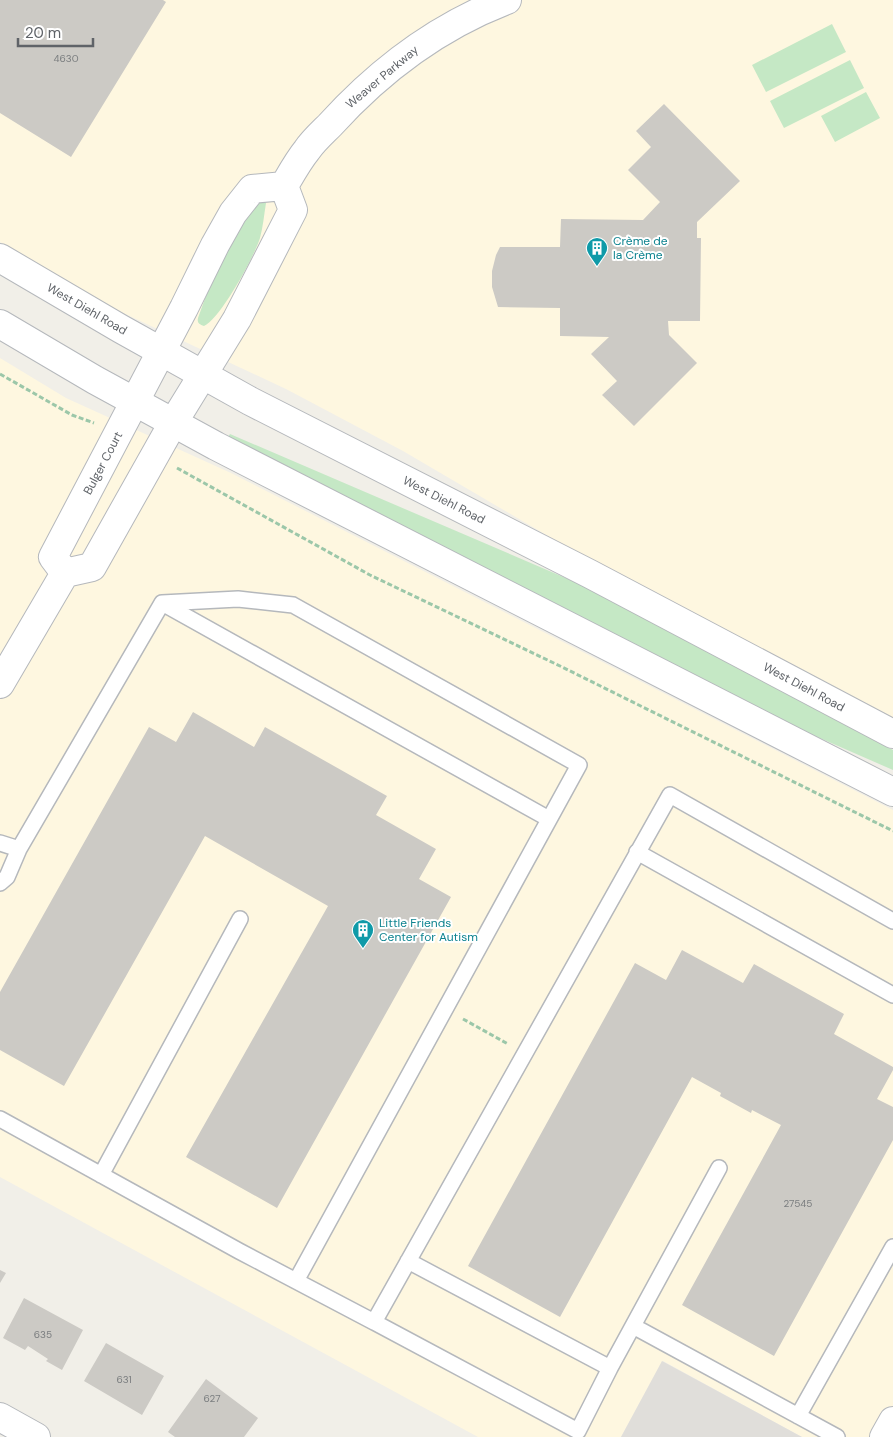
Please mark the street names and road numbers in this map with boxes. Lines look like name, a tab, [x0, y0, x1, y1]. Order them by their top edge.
street label: Weaver Parkway	[342, 42, 422, 112]
street label: West Diehl Road	[44, 280, 130, 338]
street label: Bulger Court	[80, 428, 126, 497]
street label: West Diehl Road	[400, 472, 488, 528]
street label: West Diehl Road	[760, 659, 848, 715]

